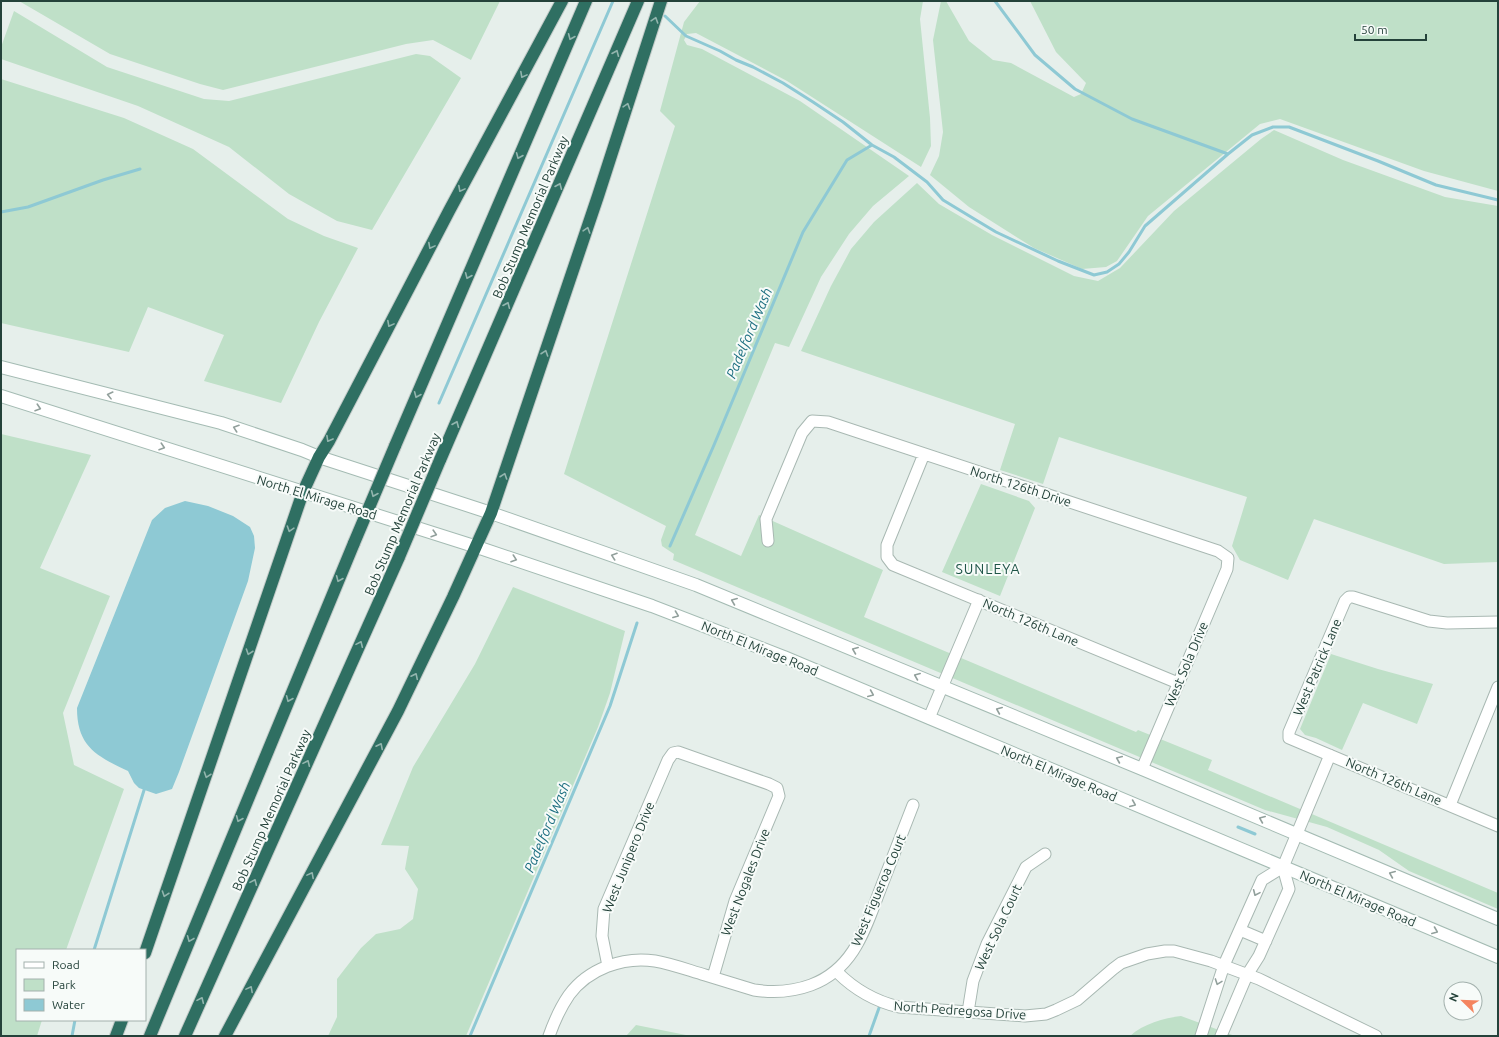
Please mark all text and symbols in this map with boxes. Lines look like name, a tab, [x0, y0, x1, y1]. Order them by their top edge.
scale bar	[1355, 16, 1426, 42]
one-way arrow	[650, 17, 659, 24]
text: 50 m	[1361, 23, 1388, 36]
one-way arrow	[567, 33, 575, 40]
one-way arrow	[611, 50, 619, 57]
one-way arrow	[520, 71, 527, 78]
one-way arrow	[622, 103, 631, 110]
street label: Bob Stump Memorial Parkway	[489, 134, 571, 300]
one-way arrow	[516, 153, 524, 160]
one-way arrow	[554, 182, 562, 189]
one-way arrow	[458, 185, 466, 192]
one-way arrow	[582, 227, 591, 234]
one-way arrow	[428, 242, 436, 249]
one-way arrow	[465, 271, 473, 279]
water label: Padelford Wash	[723, 285, 775, 381]
one-way arrow	[502, 302, 510, 309]
one-way arrow	[387, 320, 395, 327]
one-way arrow	[541, 350, 549, 357]
one-way arrow	[107, 391, 113, 399]
one-way arrow	[414, 391, 422, 399]
one-way arrow	[34, 403, 41, 412]
one-way arrow	[451, 421, 459, 429]
one-way arrow	[232, 425, 239, 433]
street label: Bob Stump Memorial Parkway	[361, 431, 443, 597]
one-way arrow	[327, 435, 334, 442]
one-way arrow	[158, 442, 165, 451]
street label: North 126th Drive	[969, 463, 1073, 509]
street label: North El Mirage Road	[255, 472, 379, 522]
one-way arrow	[499, 473, 507, 480]
one-way arrow	[371, 491, 379, 498]
one-way arrow	[287, 526, 295, 533]
one-way arrow	[430, 529, 437, 538]
one-way arrow	[611, 552, 618, 560]
one-way arrow	[510, 555, 517, 563]
district label: SUNLEYA	[955, 561, 1021, 577]
one-way arrow	[336, 574, 344, 582]
street label: North 126th Lane	[981, 595, 1081, 649]
one-way arrow	[731, 598, 739, 606]
one-way arrow	[672, 611, 679, 619]
street label: West Patrick Lane	[1290, 616, 1344, 718]
street label: North El Mirage Road	[700, 618, 820, 678]
street label: West Sola Drive	[1162, 619, 1210, 709]
one-way arrow	[355, 641, 363, 649]
one-way arrow	[851, 647, 858, 655]
one-way arrow	[245, 649, 254, 656]
one-way arrow	[913, 672, 920, 680]
one-way arrow	[410, 673, 418, 680]
one-way arrow	[868, 689, 875, 697]
one-way arrow	[286, 695, 294, 702]
one-way arrow	[995, 706, 1002, 714]
street label: Bob Stump Memorial Parkway	[229, 727, 313, 893]
street label: North El Mirage Road	[999, 742, 1119, 804]
one-way arrow	[375, 743, 383, 750]
street label: North 126th Lane	[1344, 754, 1444, 808]
one-way arrow	[1116, 756, 1123, 764]
one-way arrow	[302, 760, 310, 768]
one-way arrow	[203, 772, 211, 779]
water label: Padelford Wash	[521, 779, 573, 875]
one-way arrow	[1129, 799, 1136, 807]
street label: West Junipero Drive	[599, 800, 657, 914]
one-way arrow	[236, 816, 244, 823]
one-way arrow	[1258, 816, 1266, 824]
street label: West Nogales Drive	[718, 826, 772, 938]
street label: West Figueroa Court	[848, 832, 908, 948]
street label: North El Mirage Road	[1298, 867, 1418, 929]
one-way arrow	[1388, 871, 1396, 879]
one-way arrow	[307, 872, 314, 879]
one-way arrow	[249, 878, 257, 886]
street label: West Sola Court	[972, 882, 1024, 972]
one-way arrow	[1253, 888, 1261, 896]
one-way arrow	[162, 891, 170, 898]
one-way arrow	[1431, 926, 1439, 934]
one-way arrow	[186, 936, 194, 943]
legend	[16, 949, 146, 1021]
text: Road	[52, 958, 80, 971]
text: Park	[52, 978, 76, 991]
one-way arrow	[1215, 978, 1223, 985]
north arrow	[1443, 981, 1483, 1021]
one-way arrow	[245, 986, 252, 993]
text: N	[1447, 991, 1461, 1003]
one-way arrow	[196, 997, 204, 1005]
text: Water	[52, 998, 85, 1011]
street label: North Pedregosa Drive	[893, 998, 1027, 1022]

